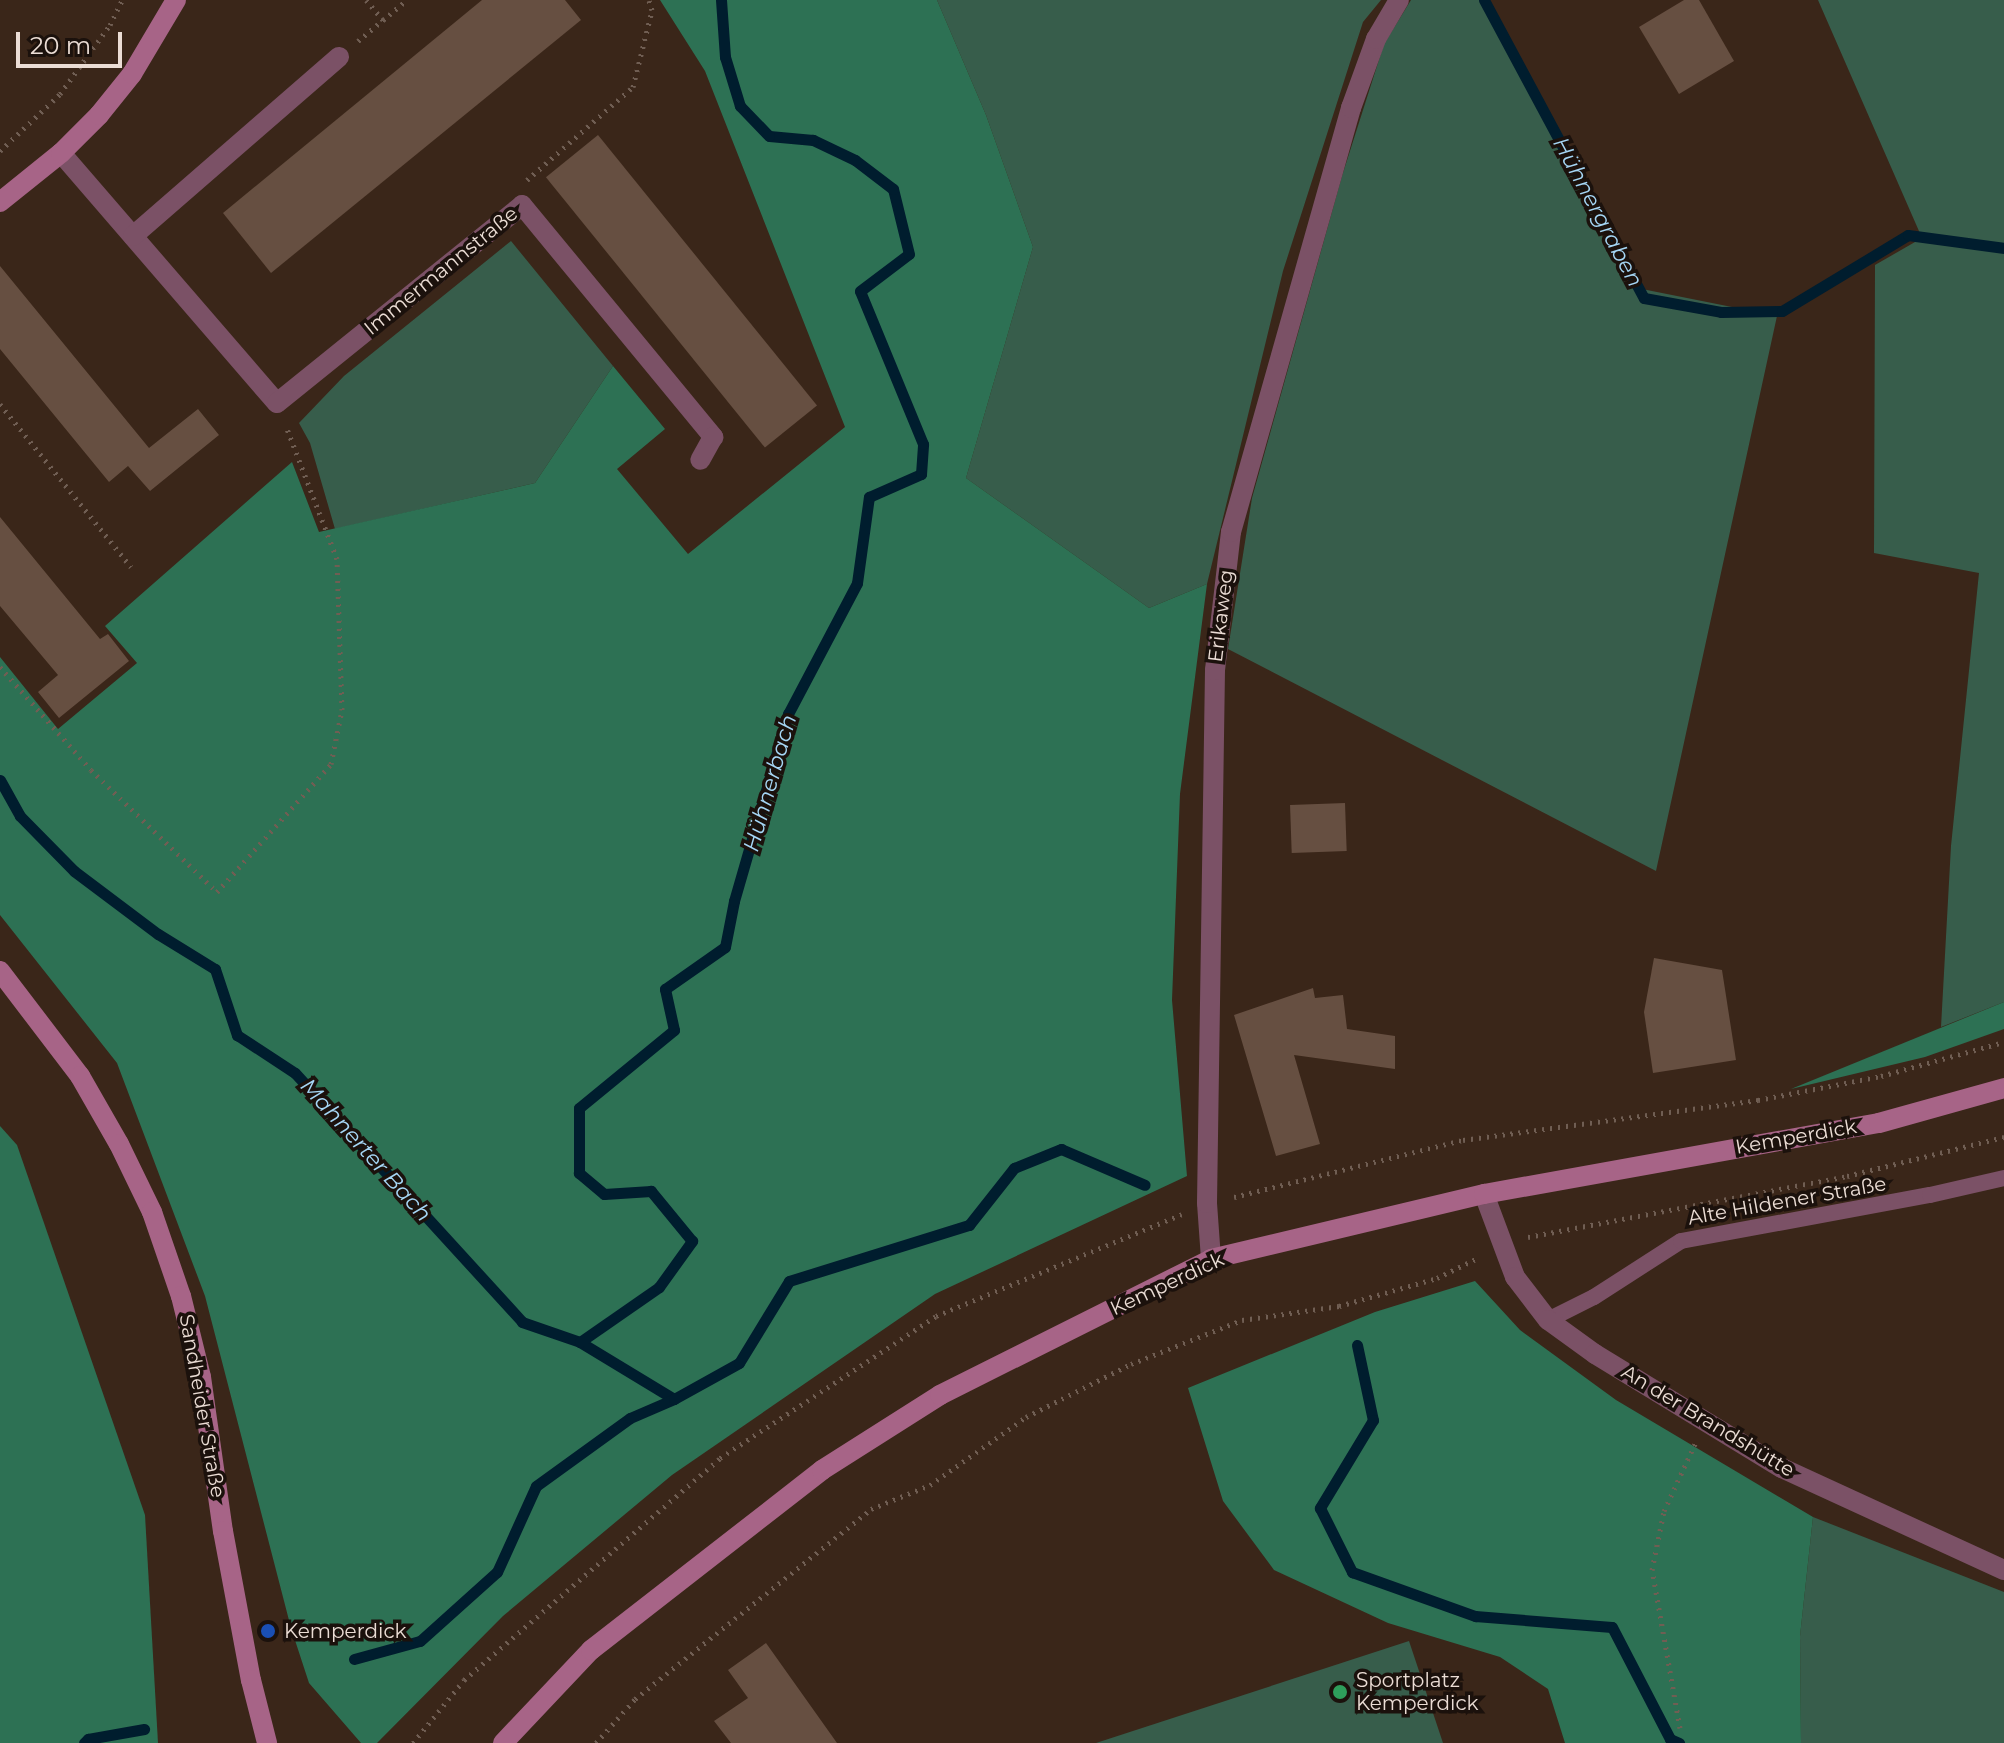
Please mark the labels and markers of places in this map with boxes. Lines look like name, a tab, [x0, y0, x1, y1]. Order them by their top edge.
place label: Kemperdick	[284, 1619, 406, 1643]
marker: Kemperdick	[259, 1622, 277, 1640]
place label: Sportplatz Kemperdick	[1356, 1668, 1478, 1715]
marker: Sportplatz Kemperdick	[1331, 1683, 1349, 1701]

